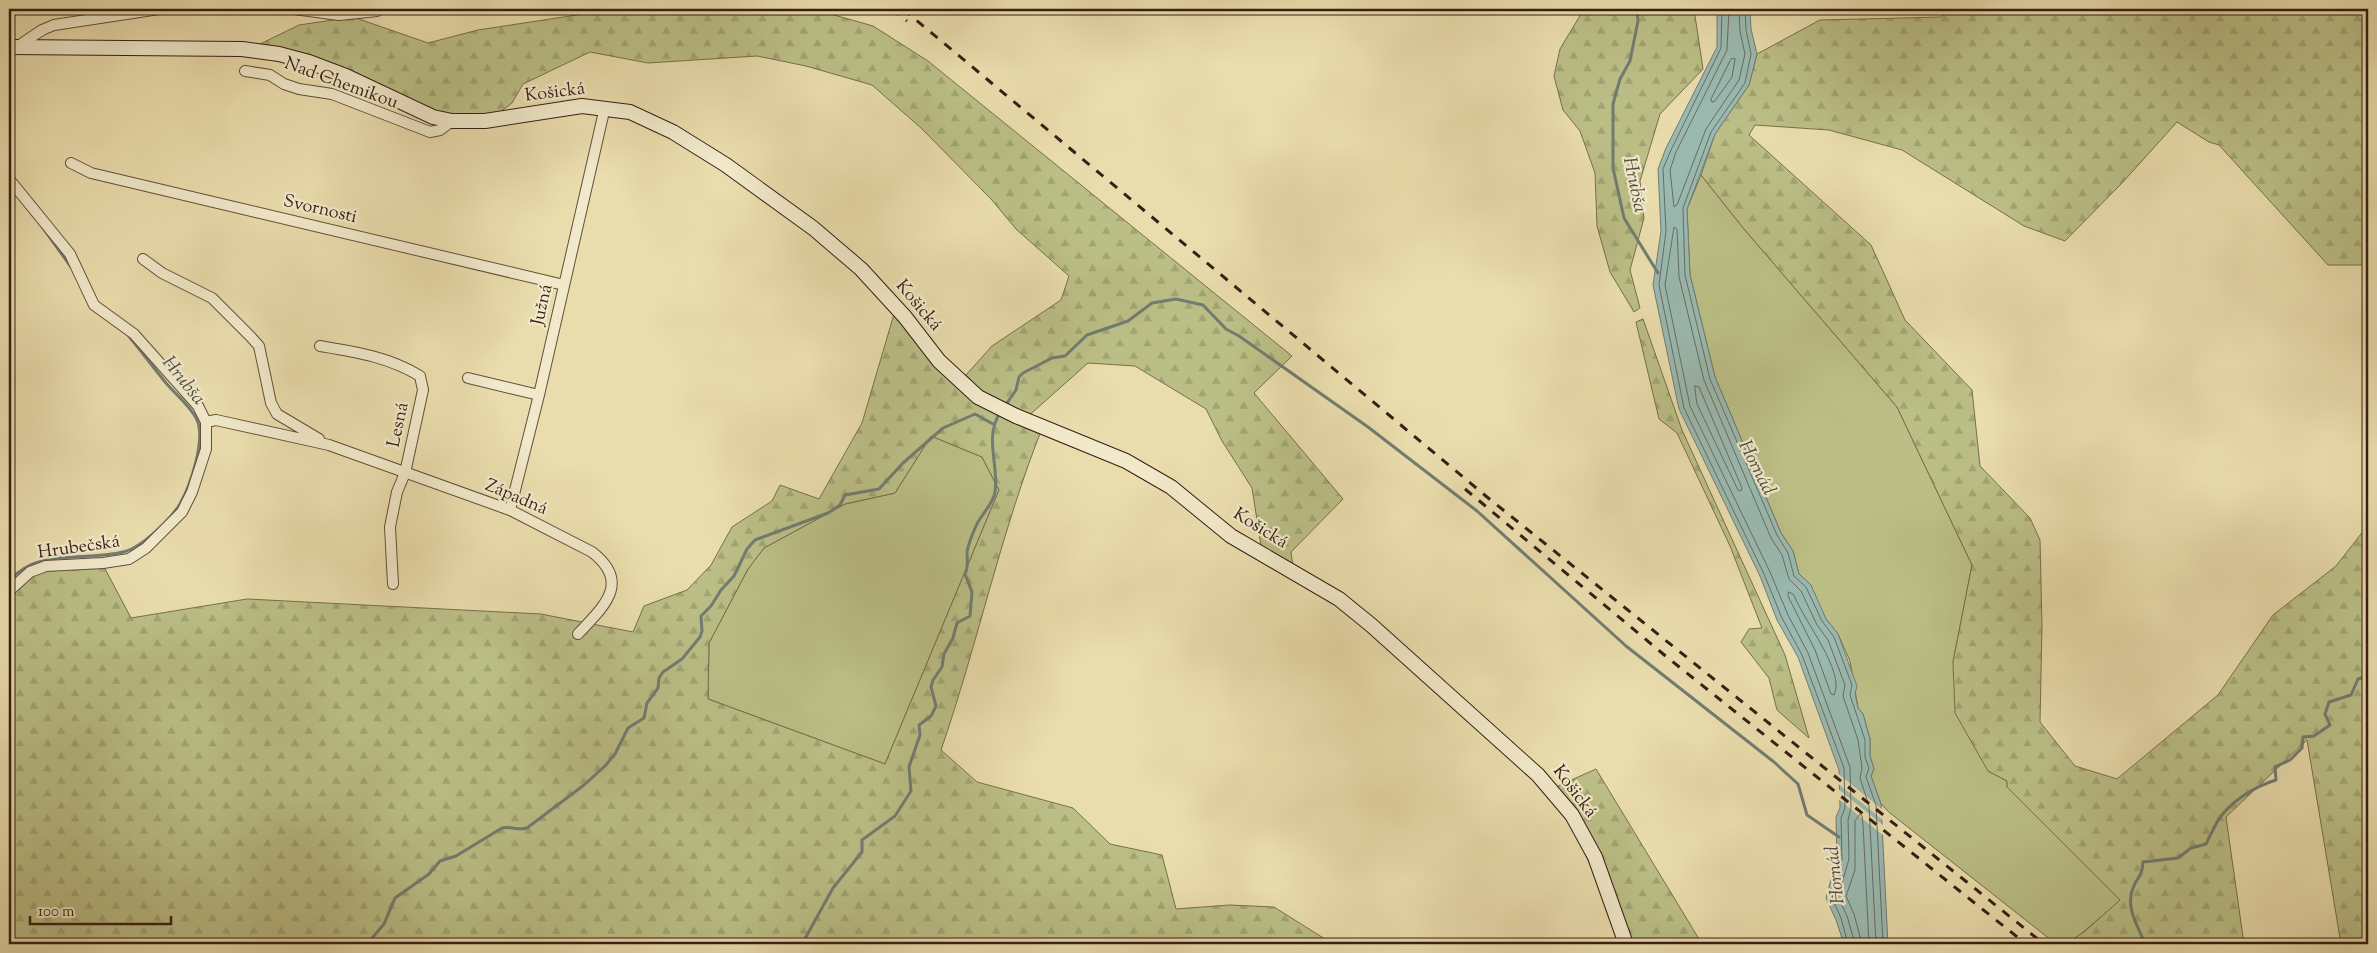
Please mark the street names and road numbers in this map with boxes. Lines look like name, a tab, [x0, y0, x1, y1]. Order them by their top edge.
street label: Nad Chemikou	[280, 51, 402, 117]
street label: Košická	[523, 76, 587, 110]
street label: Svornosti	[281, 189, 359, 231]
street label: Košická	[889, 275, 947, 337]
street label: Južná	[525, 282, 560, 329]
street label: Lesná	[382, 400, 416, 450]
street label: Západná	[481, 473, 551, 523]
street label: Košická	[1228, 502, 1292, 556]
street label: Hrubečská	[36, 529, 122, 567]
street label: Košická	[1545, 760, 1603, 824]

